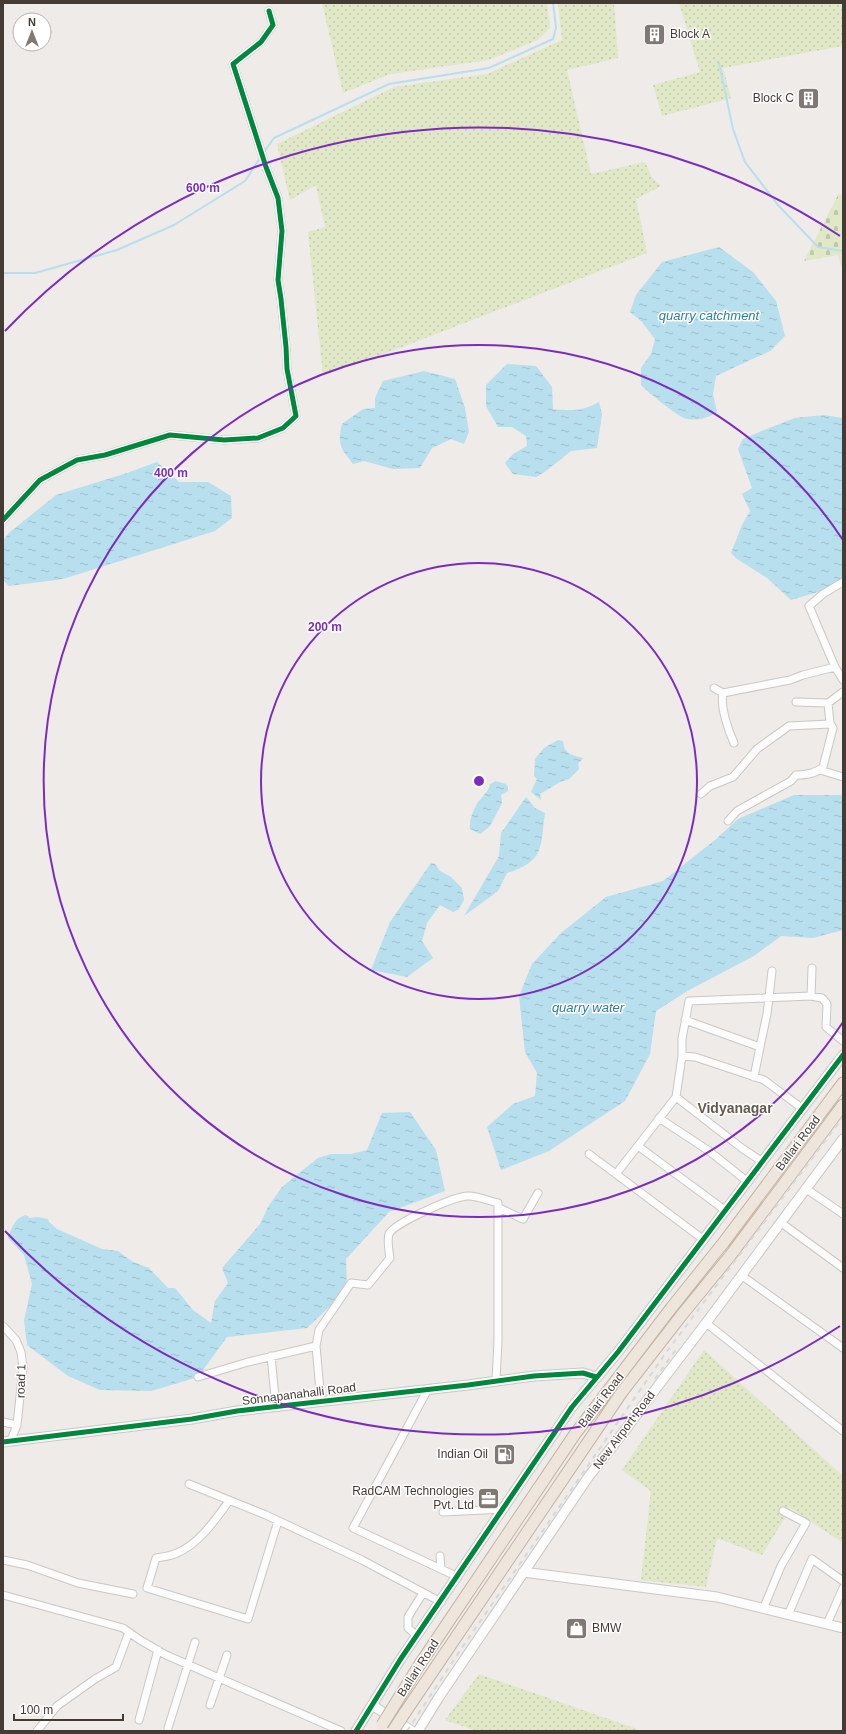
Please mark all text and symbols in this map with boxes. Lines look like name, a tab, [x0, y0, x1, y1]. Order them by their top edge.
north arrow	[12, 12, 52, 52]
text: N	[28, 16, 36, 28]
building icon: Block A	[642, 21, 668, 47]
place label: Block A	[670, 27, 710, 41]
building icon: Block C	[796, 85, 822, 111]
place label: Block C	[753, 91, 794, 105]
text: 600 m	[186, 181, 220, 195]
water label: quarry catchment	[659, 308, 761, 323]
text: 400 m	[154, 466, 188, 480]
text: 200 m	[308, 620, 342, 634]
centre of rings	[472, 774, 486, 788]
water label: quarry water	[552, 1000, 625, 1015]
district label: Vidyanagar	[697, 1100, 773, 1116]
street label: Ballari Road	[773, 1113, 823, 1173]
street label: road 1	[13, 1363, 29, 1398]
street label: Ballari Road	[575, 1370, 627, 1430]
street label: Sonnapanahalli Road	[241, 1380, 357, 1408]
street label: New Airport Road	[590, 1388, 658, 1472]
fuel station icon: Indian Oil	[491, 1441, 517, 1467]
place label: Indian Oil	[437, 1447, 488, 1461]
place label: RadCAM Technologies Pvt. Ltd	[352, 1484, 474, 1512]
office icon: RadCAM Technologies Pvt. Ltd	[476, 1485, 502, 1511]
shop icon: BMW	[563, 1615, 589, 1641]
place label: BMW	[592, 1621, 622, 1635]
street label: Ballari Road	[394, 1637, 442, 1699]
scale bar	[14, 1696, 123, 1722]
text: 100 m	[20, 1703, 53, 1717]

